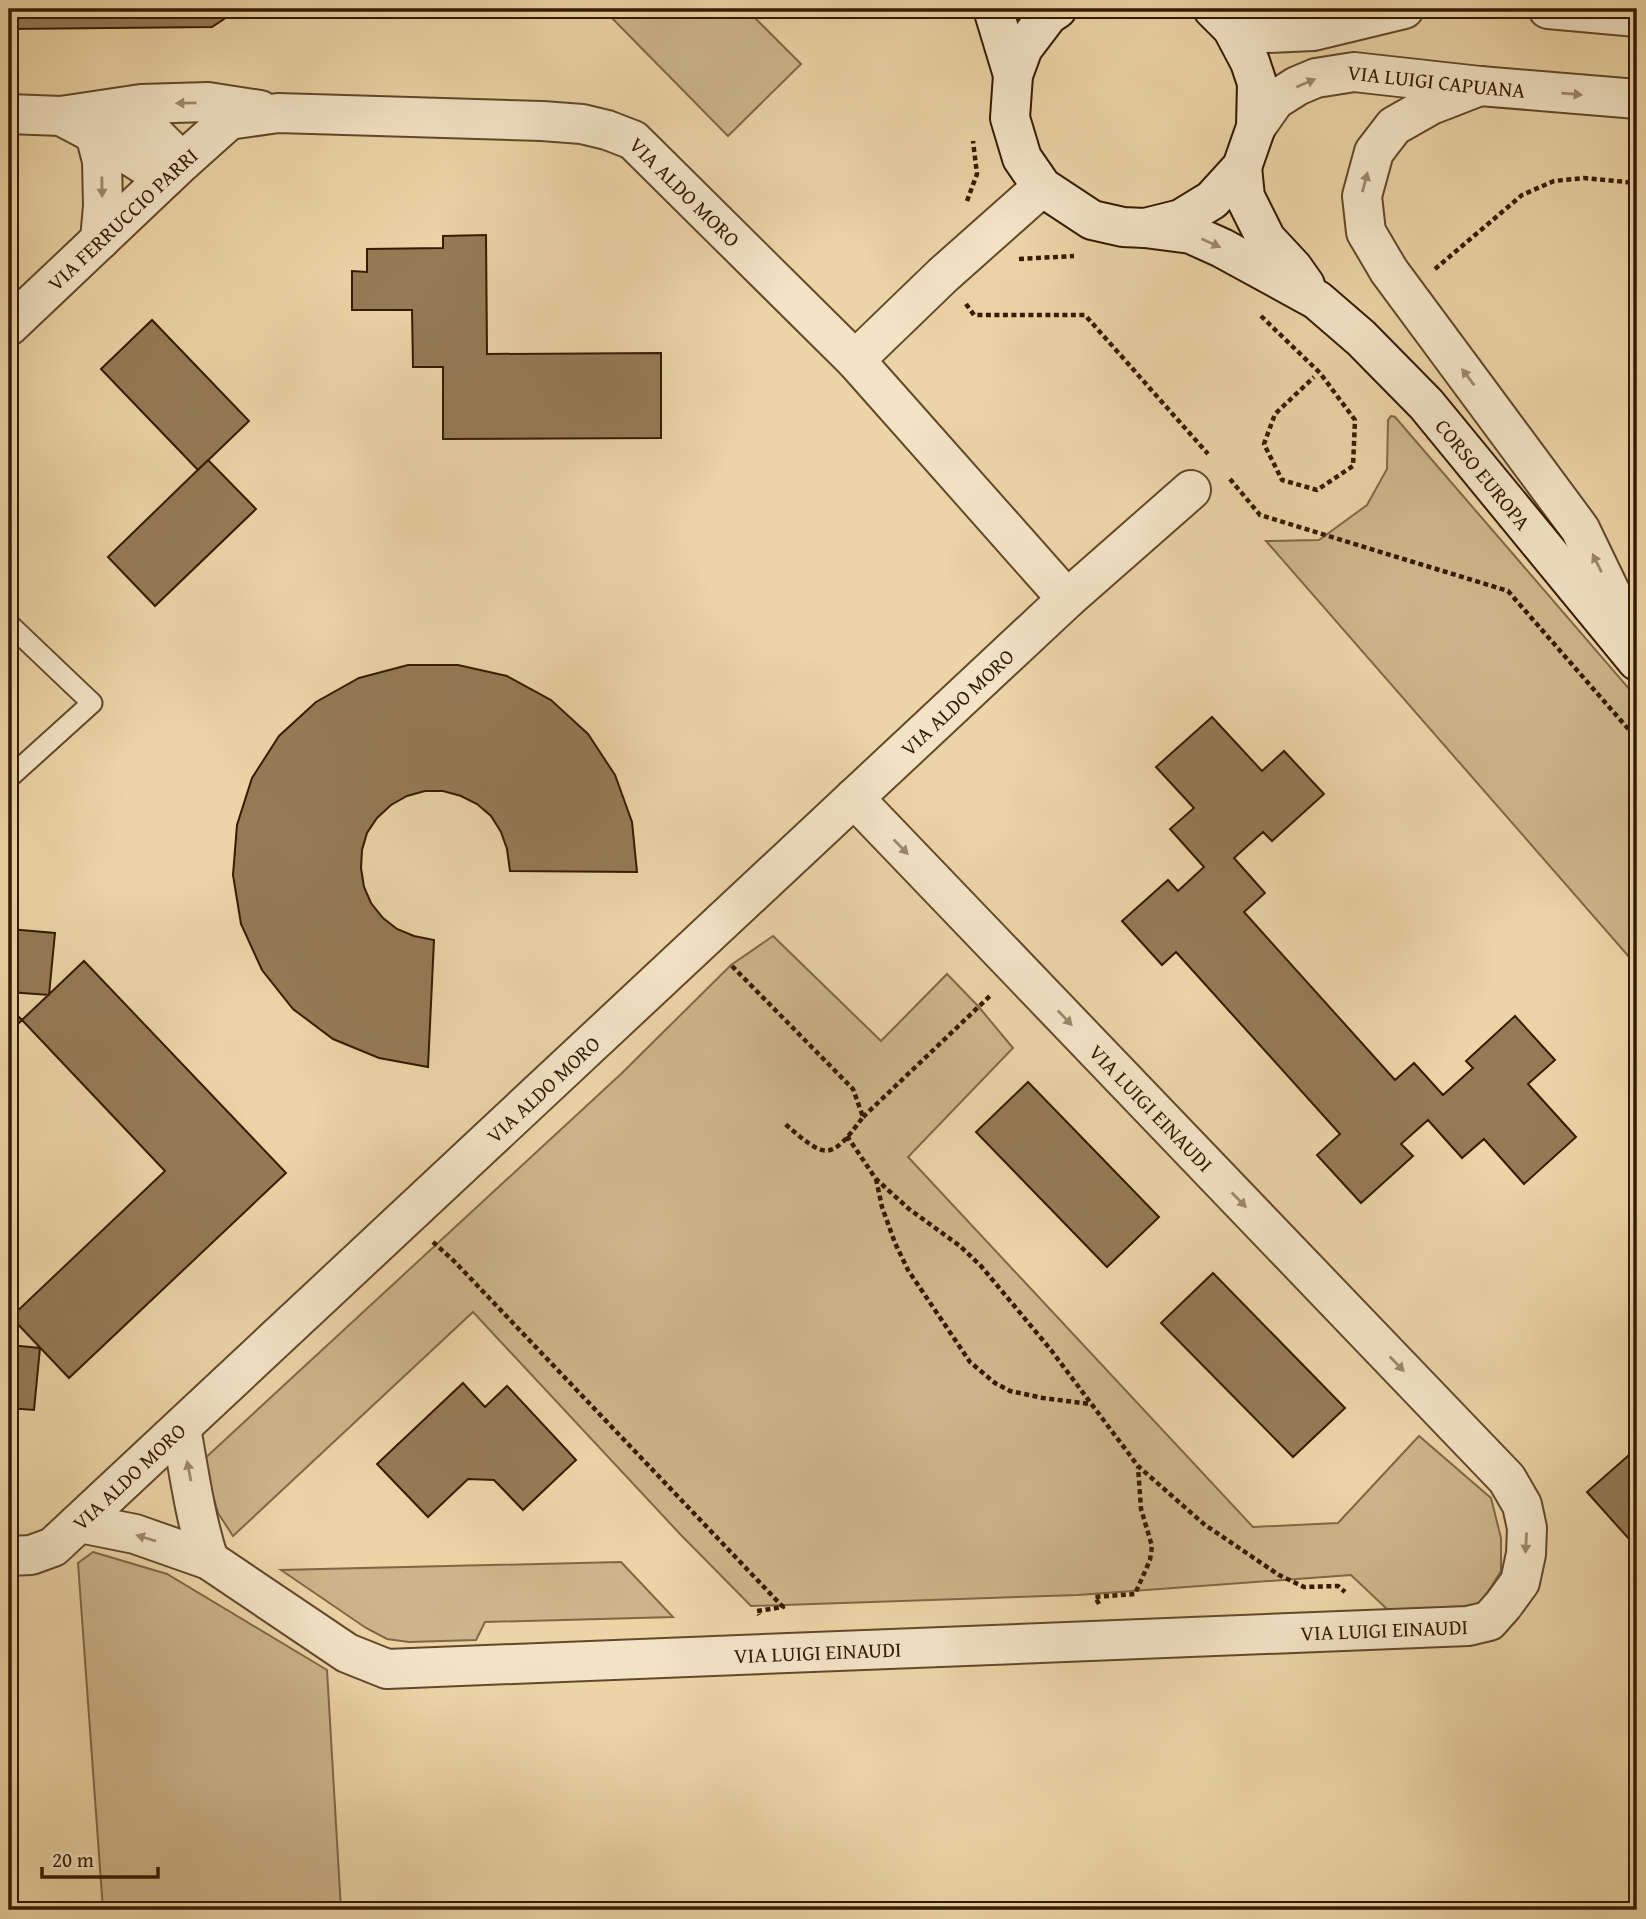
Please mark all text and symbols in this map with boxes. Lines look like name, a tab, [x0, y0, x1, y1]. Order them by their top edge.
street label: VIA LUIGI CAPUANA	[1346, 56, 1527, 105]
one-way arrow	[1296, 77, 1316, 89]
one-way arrow	[1561, 89, 1583, 100]
one-way arrow	[174, 97, 196, 108]
street label: VIA ALDO MORO	[622, 129, 748, 254]
street label: VIA FERRUCCIO PARRI	[40, 140, 204, 298]
one-way arrow	[1360, 171, 1371, 193]
one-way arrow	[97, 176, 108, 198]
one-way arrow	[1200, 238, 1221, 249]
one-way arrow	[1461, 368, 1475, 386]
street label: CORSO EUROPA	[1428, 412, 1539, 537]
one-way arrow	[1591, 553, 1603, 573]
street label: VIA ALDO MORO	[893, 641, 1021, 763]
one-way arrow	[893, 839, 910, 856]
one-way arrow	[1056, 1010, 1073, 1027]
street label: VIA ALDO MORO	[479, 1028, 607, 1150]
street label: VIA LUIGI EINAUDI	[1082, 1037, 1220, 1179]
one-way arrow	[1231, 1191, 1247, 1208]
one-way arrow	[1388, 1356, 1405, 1373]
street label: VIA ALDO MORO	[65, 1415, 192, 1537]
one-way arrow	[183, 1460, 194, 1482]
one-way arrow	[135, 1532, 156, 1543]
one-way arrow	[1521, 1532, 1532, 1554]
street label: VIA LUIGI EINAUDI	[1300, 1611, 1468, 1648]
street label: VIA LUIGI EINAUDI	[733, 1633, 902, 1671]
scale bar	[42, 1835, 158, 1879]
text: 20 m	[52, 1844, 94, 1875]

